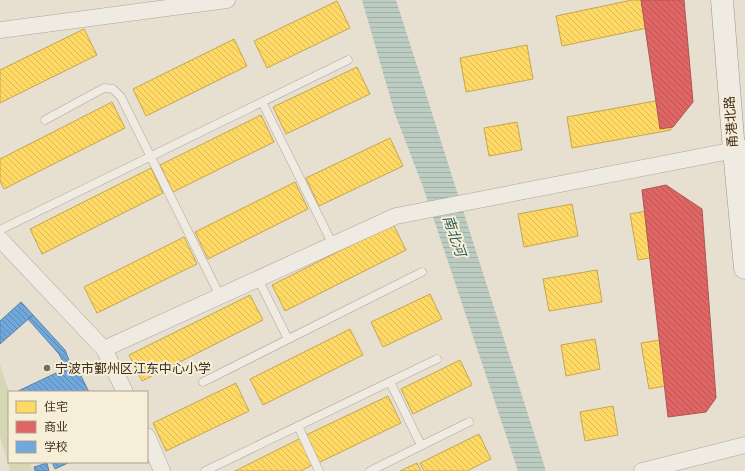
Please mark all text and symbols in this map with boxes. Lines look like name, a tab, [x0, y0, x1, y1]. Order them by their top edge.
street label: 甬港北路	[722, 96, 740, 148]
water label: 南北河	[439, 213, 470, 261]
place label: 宁波市鄞州区江东中心小学	[55, 361, 211, 376]
marker: 宁波市鄞州区江东中心小学	[42, 363, 52, 373]
legend	[8, 391, 148, 463]
text: 住宅	[44, 400, 68, 414]
text: 商业	[44, 420, 68, 434]
text: 学校	[44, 440, 68, 454]

